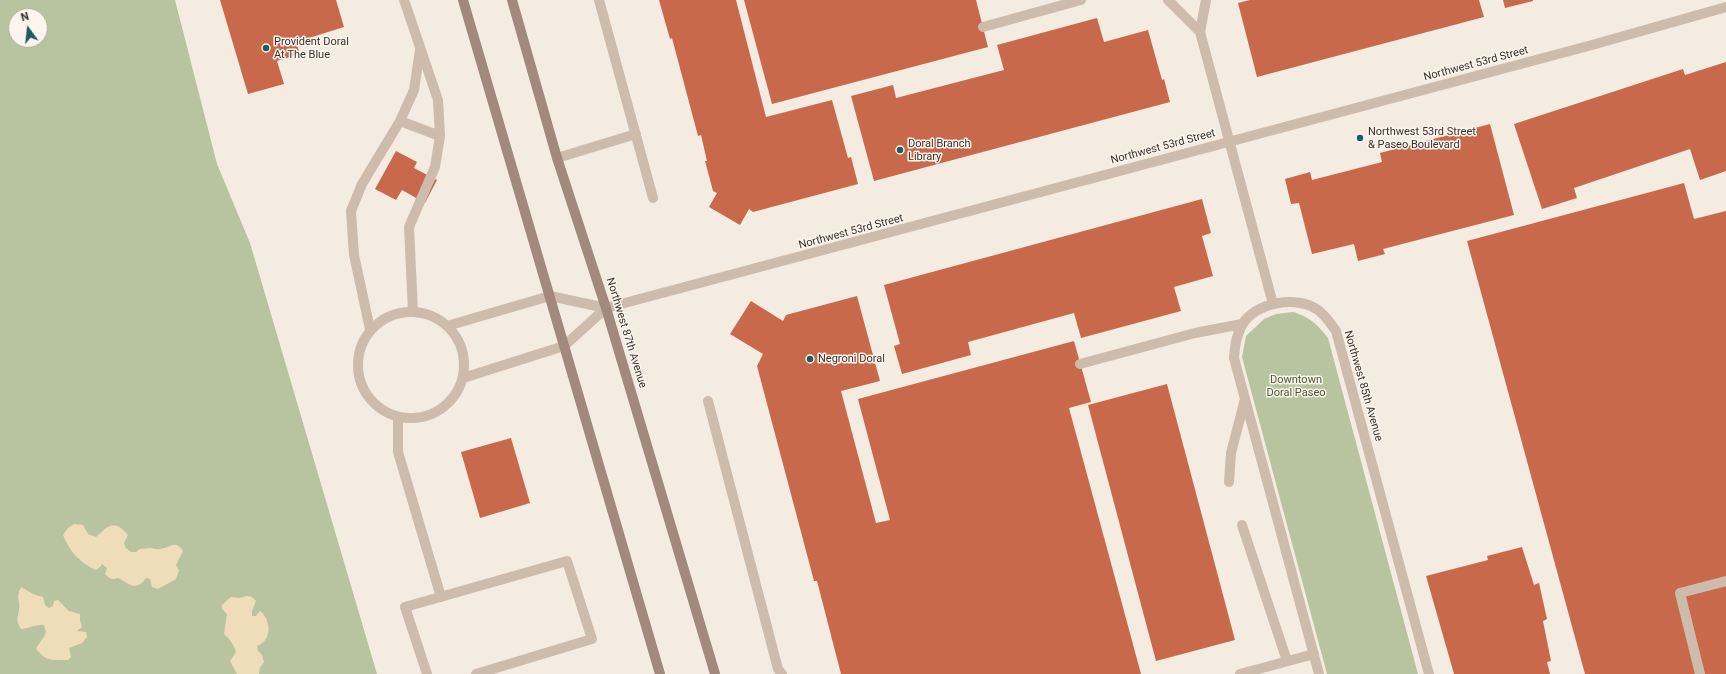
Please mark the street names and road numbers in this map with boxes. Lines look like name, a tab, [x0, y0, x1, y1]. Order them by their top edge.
street label: Northwest 53rd Street	[1422, 44, 1530, 84]
street label: Northwest 53rd Street	[1109, 127, 1217, 167]
street label: Northwest 53rd Street	[797, 212, 905, 252]
street label: Northwest 87th Avenue	[603, 276, 649, 390]
street label: Northwest 85th Avenue	[1341, 329, 1385, 443]

